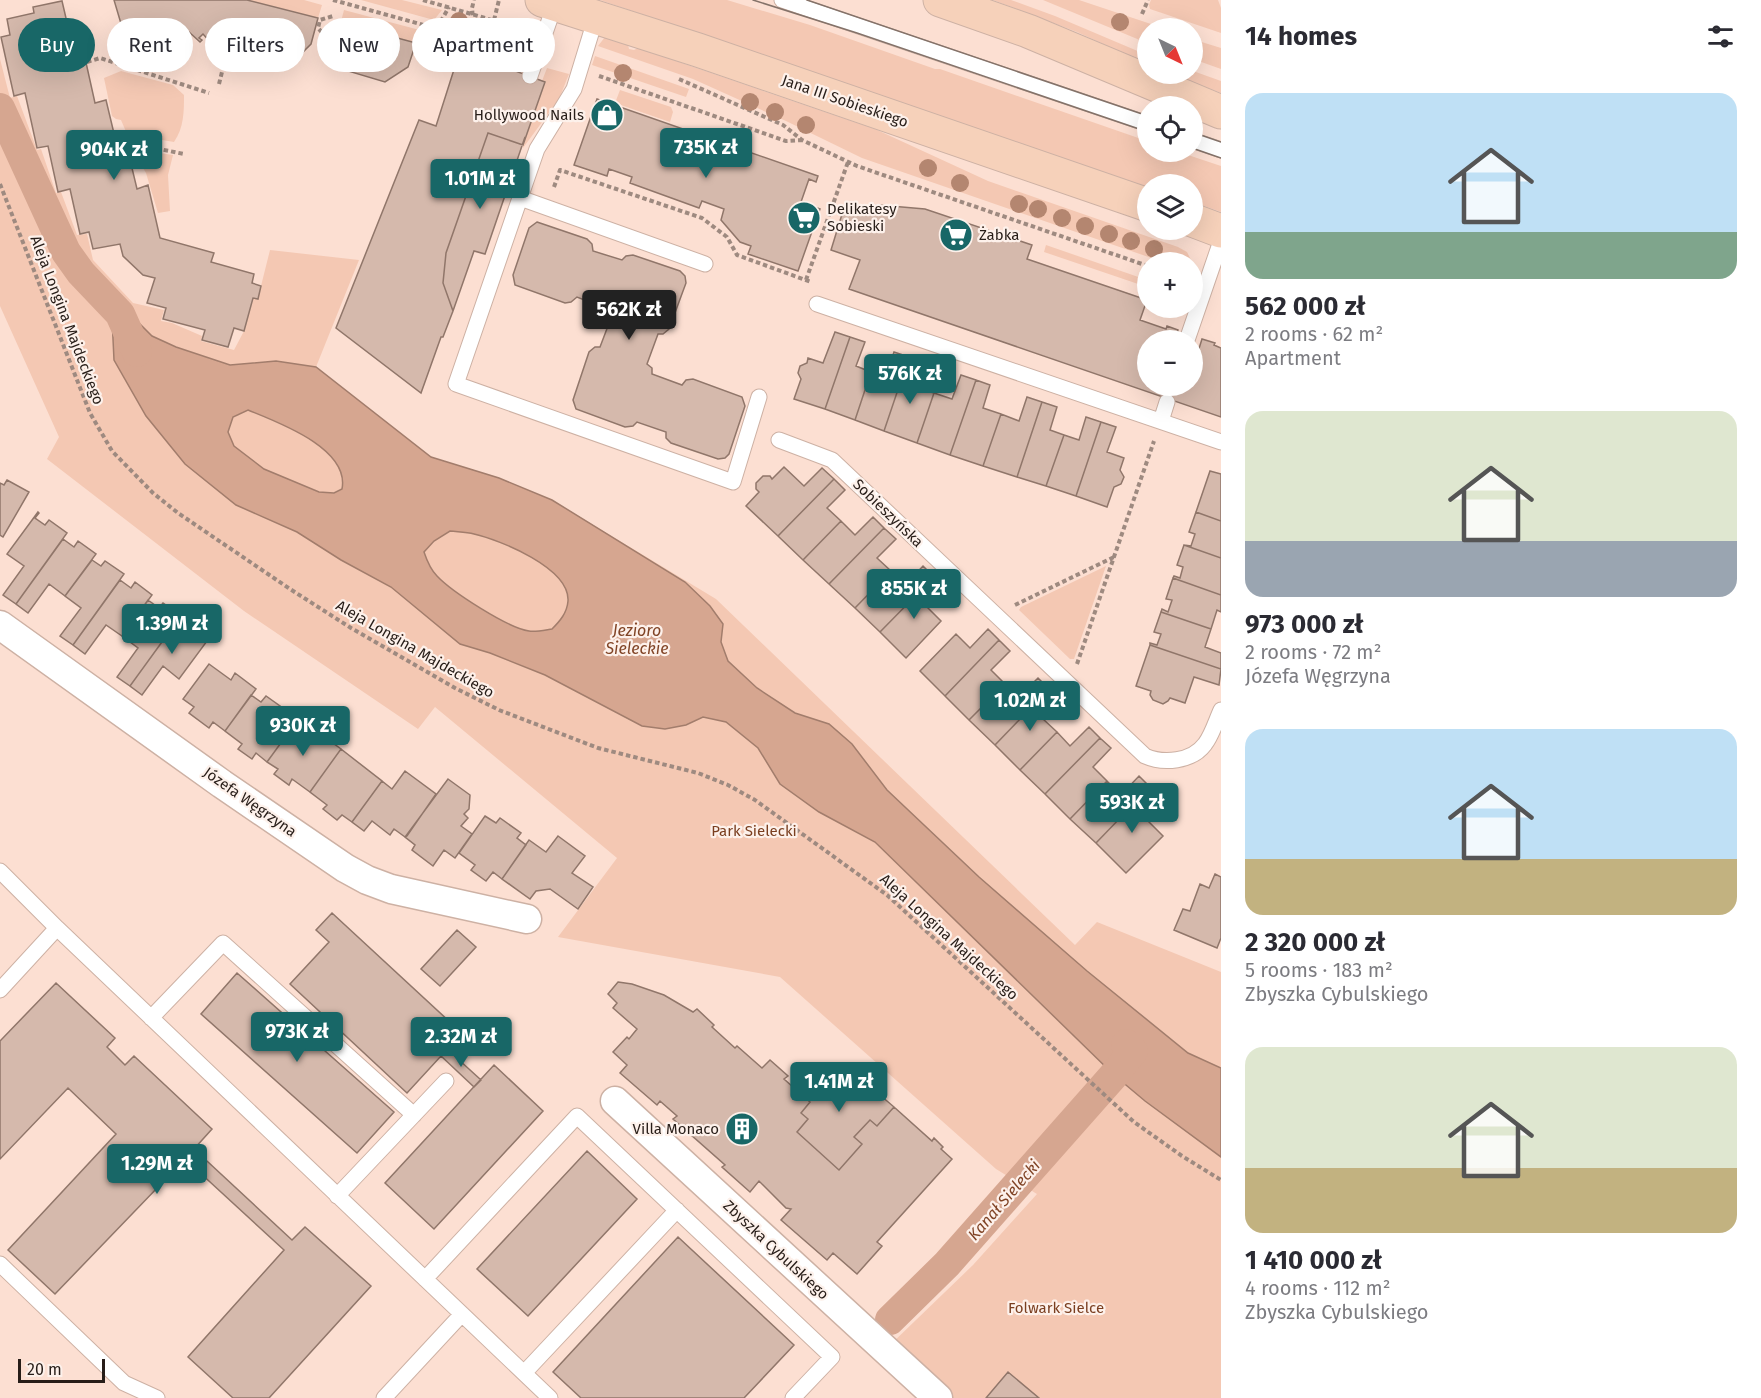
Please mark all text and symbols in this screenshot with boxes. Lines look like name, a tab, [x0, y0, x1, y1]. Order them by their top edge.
chip: Buy	[18, 18, 95, 72]
chip: Rent	[107, 18, 193, 72]
chip: Filters	[205, 18, 305, 72]
chip: New	[317, 18, 400, 72]
chip: Apartment	[412, 18, 555, 72]
north arrow	[1137, 18, 1203, 84]
map controls	[1137, 18, 1203, 396]
icon: filters	[1704, 20, 1737, 53]
text: 14 homes	[1245, 21, 1357, 52]
street label: Jana III Sobieskiego	[779, 71, 911, 131]
button: locate	[1137, 96, 1203, 162]
shop icon: Hollywood Nails	[589, 97, 625, 133]
place label: Hollywood Nails	[474, 106, 584, 124]
pin: 735K zł	[651, 128, 761, 179]
pin: 904K zł	[59, 130, 169, 181]
icon: home	[1437, 132, 1545, 240]
text: 735K zł	[674, 135, 738, 159]
text: 904K zł	[80, 137, 148, 161]
pin: 1.01M zł	[418, 159, 542, 210]
text: 1.01M zł	[445, 166, 515, 190]
button: layers	[1137, 174, 1203, 240]
supermarket icon: Delikatesy Sobieski	[786, 200, 822, 236]
place label: Delikatesy Sobieski	[827, 200, 897, 235]
supermarket icon: Żabka	[938, 217, 974, 253]
place label: Żabka	[979, 226, 1019, 244]
street label: Aleja Longina Majdeckiego	[26, 233, 108, 407]
button: +	[1137, 252, 1203, 318]
pin: 562K zł	[574, 290, 684, 341]
text: 562 000 zł	[1245, 291, 1366, 322]
text: 562K zł	[596, 297, 662, 321]
text: 2 rooms · 62 m²	[1245, 322, 1383, 346]
button: −	[1137, 330, 1203, 396]
text: Apartment	[1245, 346, 1341, 370]
pin: 576K zł	[855, 354, 965, 405]
text: 576K zł	[878, 361, 942, 385]
icon: home	[1437, 450, 1545, 558]
street label: Sobieszyńska	[849, 475, 927, 551]
pin: 855K zł	[859, 569, 969, 620]
text: 855K zł	[881, 576, 947, 600]
street label: Aleja Longina Majdeckiego	[333, 596, 497, 702]
pin: 1.39M zł	[110, 604, 234, 655]
text: 973 000 zł	[1245, 609, 1364, 640]
text: 1.39M zł	[136, 611, 208, 635]
water label: Jezioro Sieleckie	[604, 621, 669, 658]
text: 2 rooms · 72 m²	[1245, 640, 1381, 664]
text: Józefa Węgrzyna	[1245, 664, 1391, 688]
pin: 1.02M zł	[968, 681, 1092, 732]
text: 1.02M zł	[994, 688, 1066, 712]
pin: 930K zł	[248, 706, 358, 757]
text: 930K zł	[270, 713, 336, 737]
street label: Józefa Węgrzyna	[200, 763, 300, 841]
icon: home	[1437, 768, 1545, 876]
pin: 593K zł	[1077, 783, 1187, 834]
text: 593K zł	[1099, 790, 1165, 814]
park label: Park Sielecki	[711, 822, 797, 840]
street label: Aleja Longina Majdeckiego	[876, 870, 1022, 1004]
text: 2 320 000 zł	[1245, 927, 1385, 958]
text: 5 rooms · 183 m²	[1245, 958, 1393, 982]
text: Zbyszka Cybulskiego	[1245, 982, 1428, 1006]
pin: 973K zł	[242, 1012, 352, 1063]
pin: 2.32M zł	[399, 1017, 523, 1068]
text: 973K zł	[265, 1019, 329, 1043]
text: 2.32M zł	[425, 1024, 497, 1048]
pin: 1.41M zł	[777, 1062, 901, 1113]
text: 1.41M zł	[804, 1069, 874, 1093]
icon: home	[1437, 1086, 1545, 1194]
building icon: Villa Monaco	[724, 1111, 760, 1147]
place label: Villa Monaco	[633, 1120, 719, 1138]
pin: 1.29M zł	[95, 1144, 219, 1195]
text: 1.29M zł	[121, 1151, 193, 1175]
water label: Kanał Sielecki	[964, 1156, 1044, 1244]
street label: Zbyszka Cybulskiego	[720, 1196, 832, 1304]
text: 1 410 000 zł	[1245, 1245, 1382, 1276]
text: 4 rooms · 112 m²	[1245, 1276, 1391, 1300]
park label: Folwark Sielce	[1008, 1299, 1104, 1317]
text: Zbyszka Cybulskiego	[1245, 1300, 1428, 1324]
scale bar	[18, 1356, 105, 1384]
text: 20 m	[27, 1360, 62, 1379]

